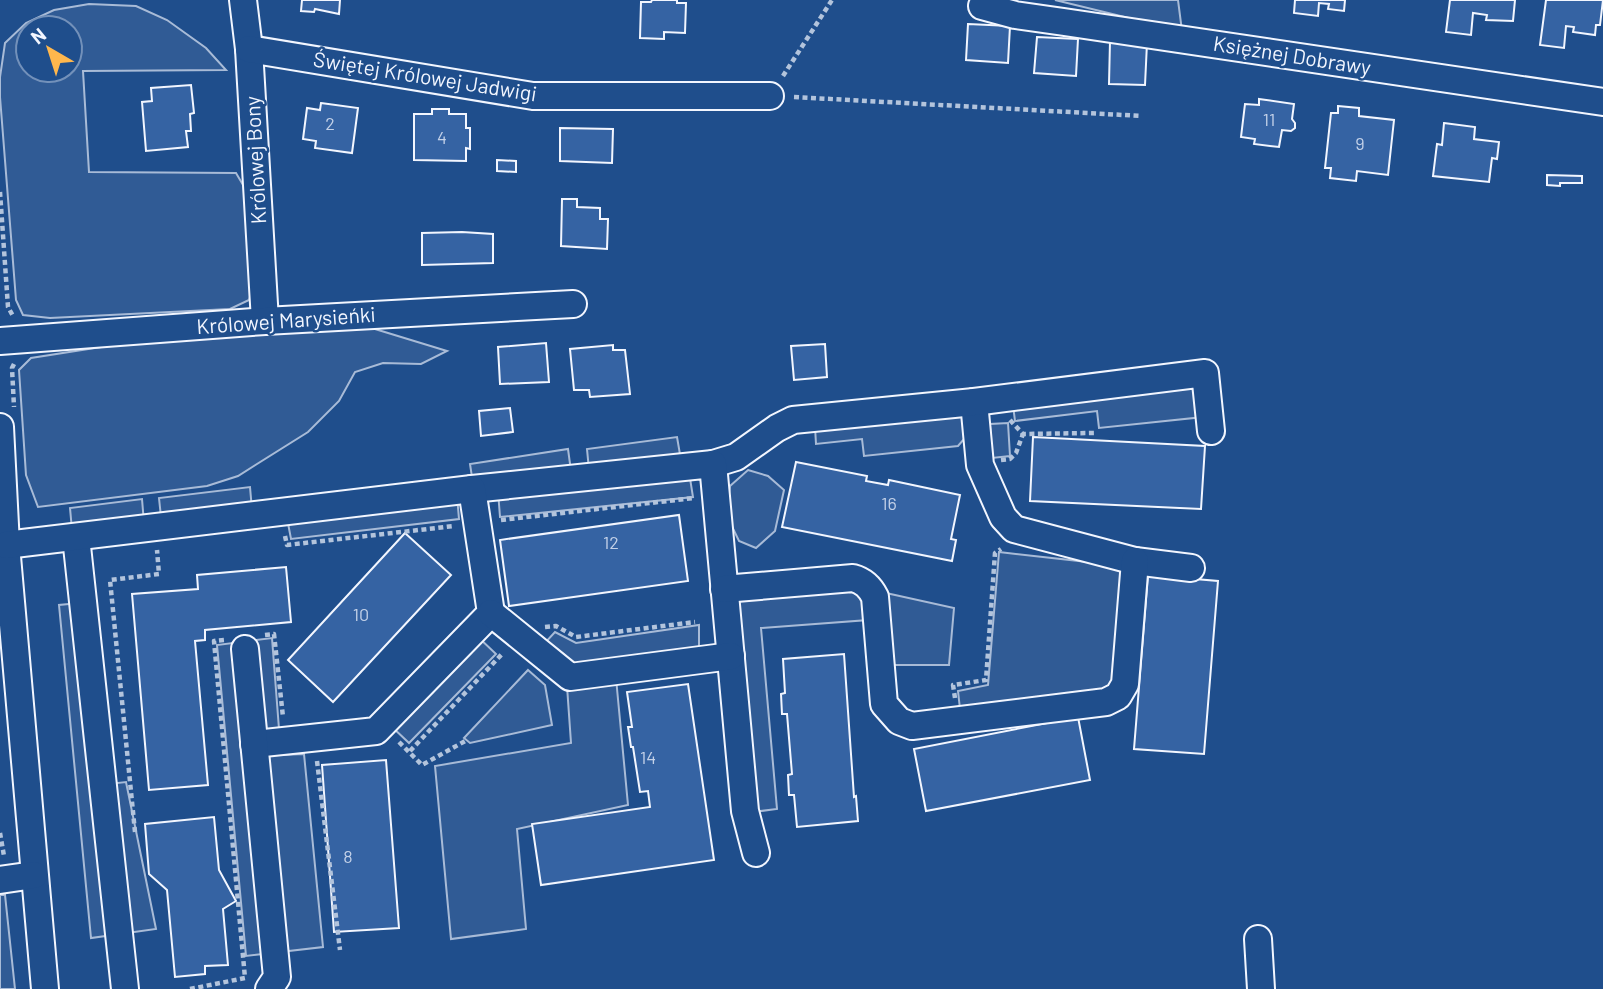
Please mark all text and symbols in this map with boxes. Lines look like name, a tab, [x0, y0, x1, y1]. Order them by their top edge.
north arrow	[14, 14, 84, 84]
text: N	[26, 22, 50, 48]
street label: Księżnej Dobrawy	[1212, 30, 1373, 79]
street label: Świętej Królowej Jadwigi	[312, 46, 539, 106]
street label: Królowej Bony	[239, 95, 270, 225]
house number: 11	[1263, 108, 1275, 130]
house number: 2	[325, 112, 335, 134]
house number: 4	[437, 126, 447, 148]
house number: 9	[1355, 132, 1365, 154]
street label: Królowej Marysieńki	[195, 301, 376, 338]
house number: 16	[881, 492, 897, 514]
house number: 12	[603, 531, 619, 553]
house number: 10	[353, 603, 369, 625]
house number: 14	[640, 746, 656, 768]
house number: 8	[343, 845, 353, 867]

